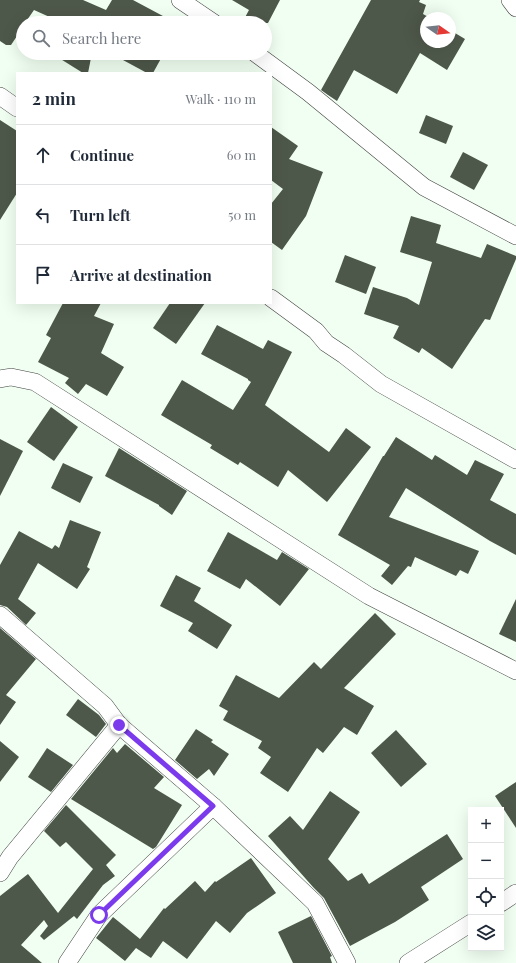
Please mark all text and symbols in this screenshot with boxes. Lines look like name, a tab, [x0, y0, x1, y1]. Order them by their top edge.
north arrow	[420, 12, 456, 48]
search box	[16, 16, 272, 60]
icon: search	[30, 27, 52, 49]
text: Search here	[62, 28, 141, 48]
text: 2 min	[32, 87, 76, 109]
text: Walk · 110 m	[186, 90, 256, 107]
icon: ahead	[32, 144, 54, 166]
text: Continue	[70, 145, 134, 165]
text: 60 m	[227, 146, 256, 163]
icon: left	[32, 204, 54, 226]
text: Turn left	[70, 205, 131, 225]
text: 50 m	[228, 206, 256, 223]
icon: arrive	[32, 264, 54, 286]
text: Arrive at destination	[70, 265, 212, 285]
route end	[110, 716, 128, 734]
map controls	[468, 807, 504, 951]
button: +	[468, 807, 504, 843]
button: −	[468, 843, 504, 879]
button: locate	[468, 879, 504, 915]
route start	[90, 906, 108, 924]
button: layers	[468, 915, 504, 951]

